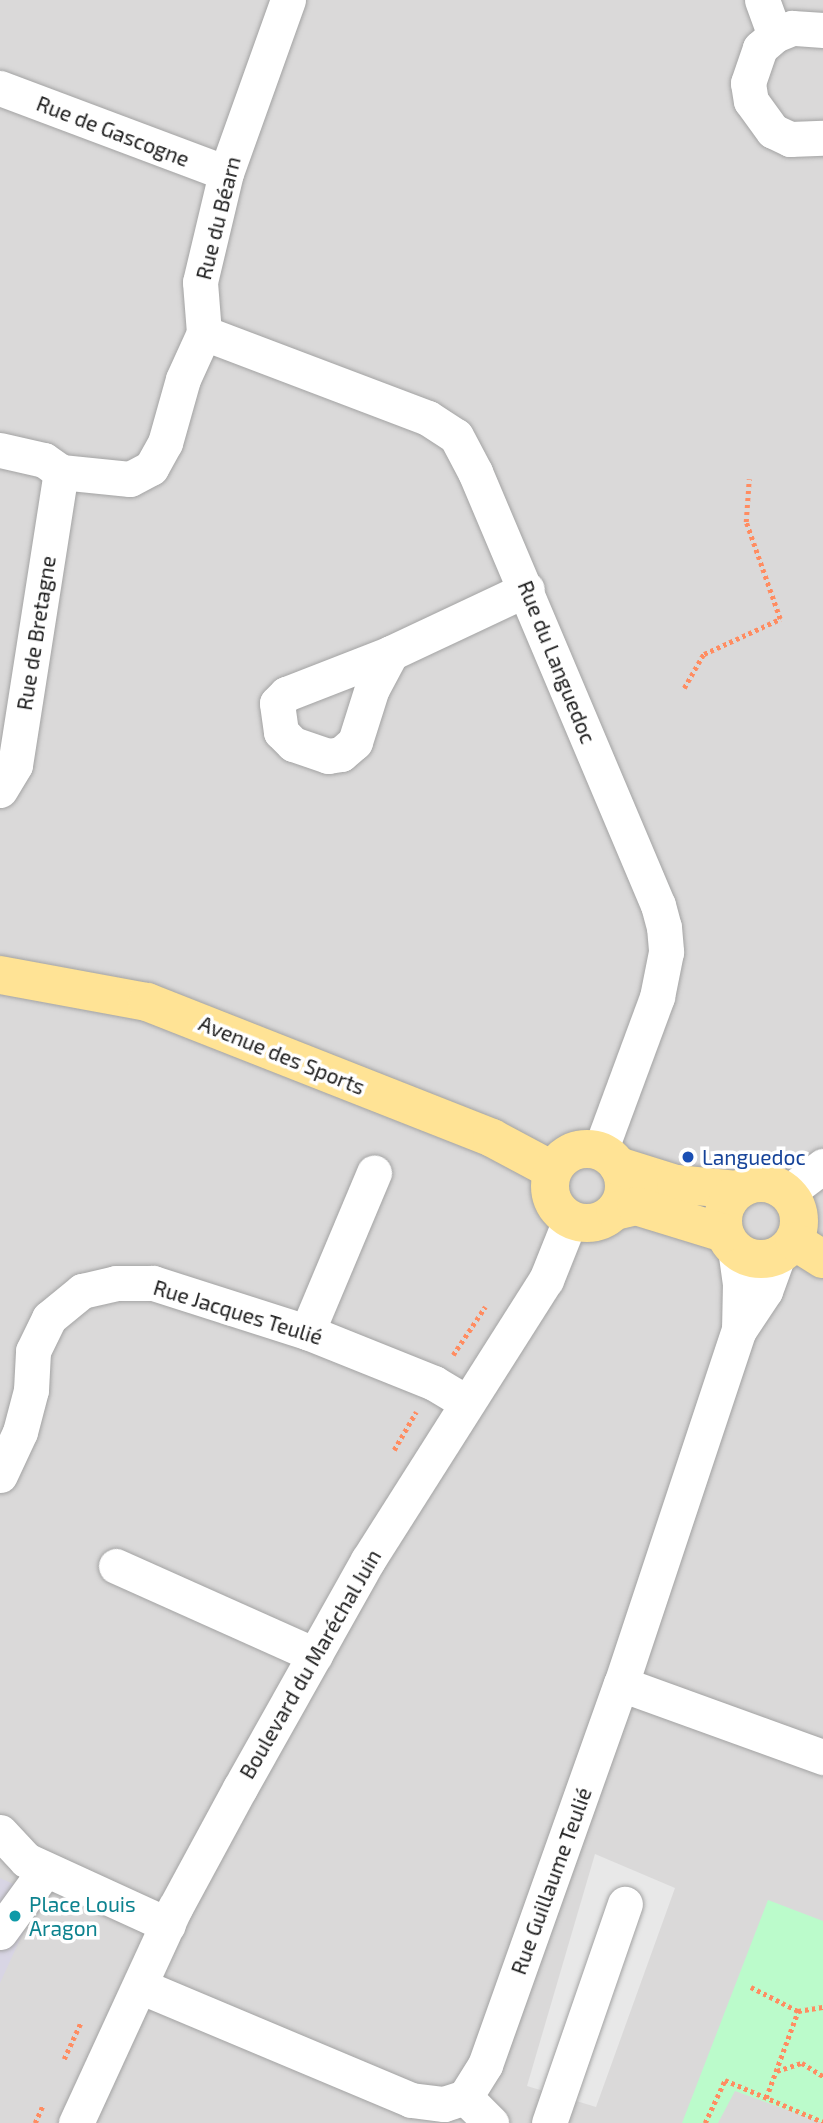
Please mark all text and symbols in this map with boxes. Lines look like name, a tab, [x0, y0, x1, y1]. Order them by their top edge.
street label: Rue de Gascogne	[33, 90, 193, 172]
street label: Rue du Béarn	[191, 154, 245, 282]
street label: Rue de Bretagne	[11, 554, 61, 712]
street label: Rue du Languedoc	[513, 577, 601, 747]
street label: Avenue des Sports	[195, 1010, 369, 1100]
place label: Languedoc	[702, 1144, 806, 1170]
marker: Languedoc	[680, 1149, 696, 1165]
street label: Rue Jacques Teulié	[150, 1274, 326, 1350]
street label: Boulevard du Maréchal Juin	[234, 1545, 386, 1783]
street label: Rue Guillaume Teulié	[505, 1784, 597, 1978]
place label: Place Louis Aragon	[29, 1891, 136, 1941]
marker: Place Louis Aragon	[7, 1908, 23, 1924]

